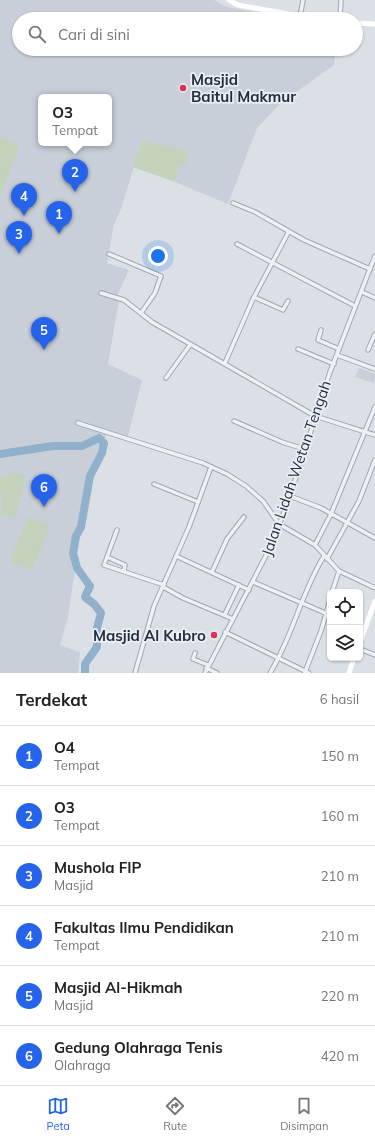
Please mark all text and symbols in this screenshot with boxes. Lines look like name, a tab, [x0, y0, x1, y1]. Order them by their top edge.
search box	[12, 12, 363, 56]
icon: search	[26, 23, 48, 45]
text: Cari di sini	[58, 25, 130, 44]
place label: Masjid Baitul Makmur	[191, 70, 296, 106]
marker: Masjid Baitul Makmur	[178, 83, 188, 93]
popup	[38, 94, 112, 146]
text: O3	[52, 103, 73, 122]
text: Tempat	[52, 122, 98, 138]
pin: 2	[62, 159, 88, 192]
pin: 4	[11, 183, 37, 216]
pin: 1	[46, 201, 72, 234]
pin: 3	[6, 221, 32, 254]
your location	[148, 246, 168, 266]
pin: 5	[31, 317, 57, 350]
street label: Jalan Lidah Wetan Tengah	[257, 378, 335, 558]
pin: 6	[31, 474, 57, 507]
map controls	[327, 589, 363, 661]
button: locate	[327, 589, 363, 625]
button: layers	[327, 625, 363, 661]
place label: Masjid Al Kubro	[93, 626, 206, 645]
marker: Masjid Al Kubro	[209, 630, 219, 640]
text: Terdekat	[16, 689, 87, 710]
text: 6 hasil	[320, 691, 359, 707]
text: O4	[54, 738, 75, 757]
text: 1	[25, 748, 33, 764]
text: 150 m	[321, 748, 359, 764]
text: Tempat	[54, 757, 100, 773]
text: O3	[54, 798, 75, 817]
text: 2	[25, 808, 33, 824]
text: 160 m	[321, 808, 359, 824]
text: Tempat	[54, 817, 100, 833]
text: Mushola FIP	[54, 858, 142, 877]
text: 3	[25, 868, 33, 884]
text: 210 m	[321, 868, 359, 884]
text: Masjid	[54, 877, 93, 893]
text: Fakultas Ilmu Pendidikan	[54, 918, 234, 937]
text: 4	[25, 928, 33, 944]
text: 210 m	[321, 928, 359, 944]
text: Tempat	[54, 937, 100, 953]
text: Masjid Al-Hikmah	[54, 978, 182, 997]
text: 5	[25, 988, 33, 1004]
text: 220 m	[321, 988, 359, 1004]
text: Masjid	[54, 997, 93, 1013]
text: Gedung Olahraga Tenis	[54, 1038, 223, 1057]
text: 6	[25, 1048, 33, 1064]
text: 420 m	[321, 1048, 359, 1064]
text: Olahraga	[54, 1057, 111, 1073]
tab: Peta	[47, 1095, 70, 1133]
tab: Rute	[163, 1095, 187, 1133]
tab: Disimpan	[280, 1095, 328, 1133]

